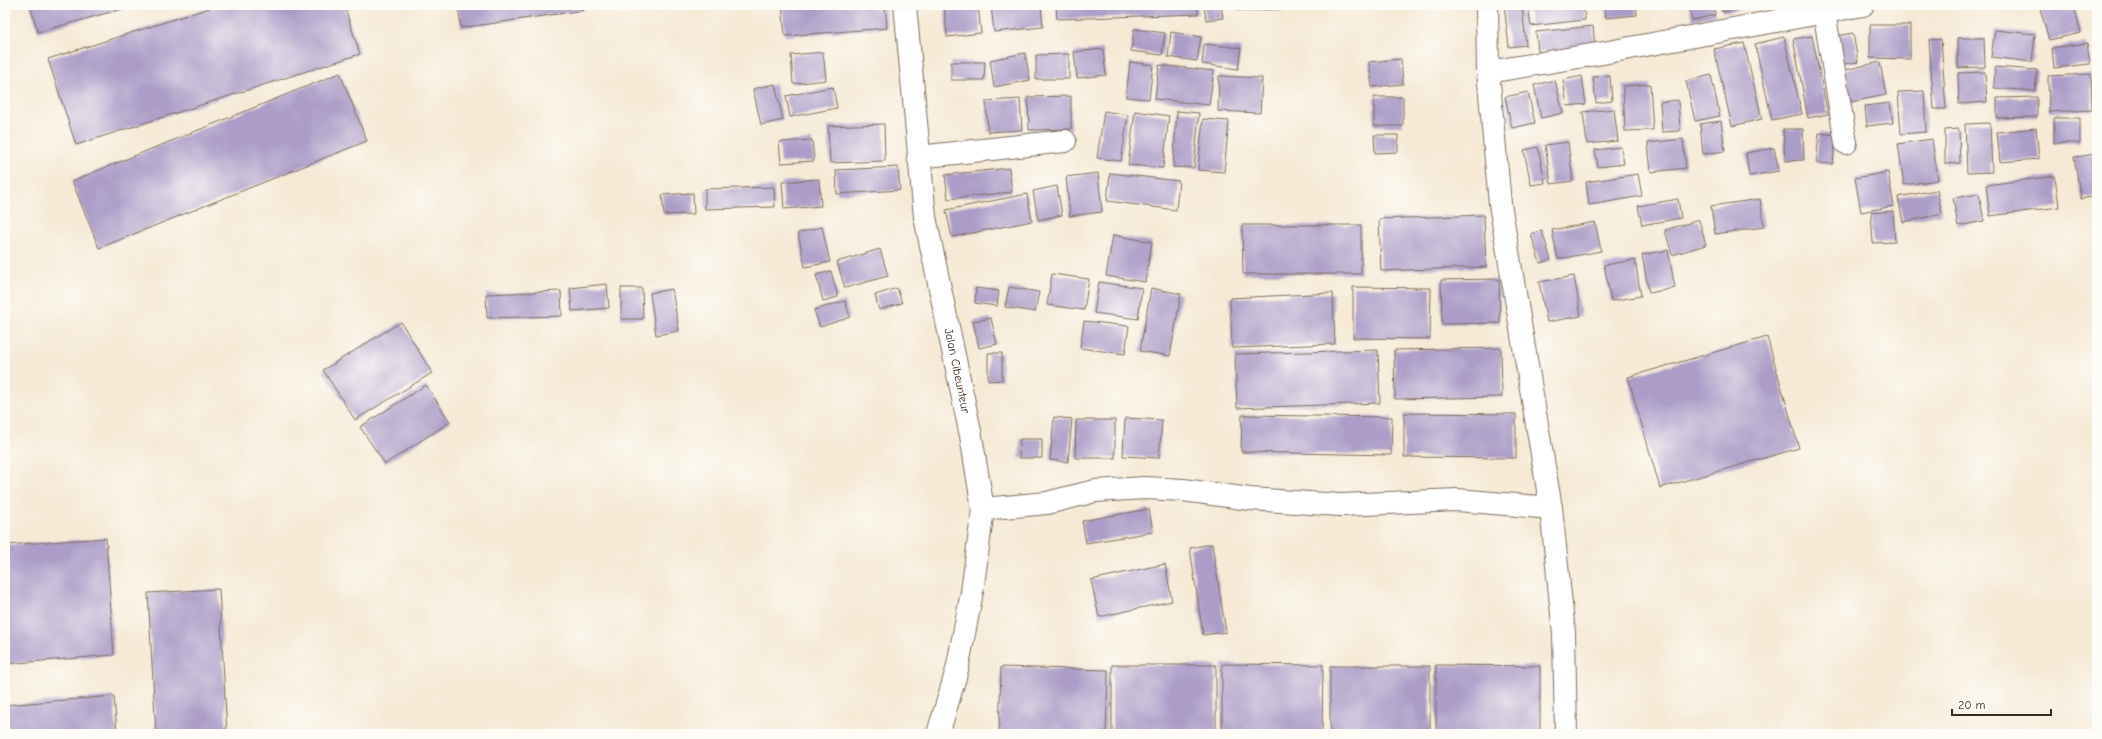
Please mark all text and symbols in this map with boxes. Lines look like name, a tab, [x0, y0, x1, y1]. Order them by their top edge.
street label: Jalan Cibeunteur	[942, 327, 973, 415]
scale bar	[1952, 691, 2051, 717]
text: 20 m	[1958, 698, 1986, 712]

